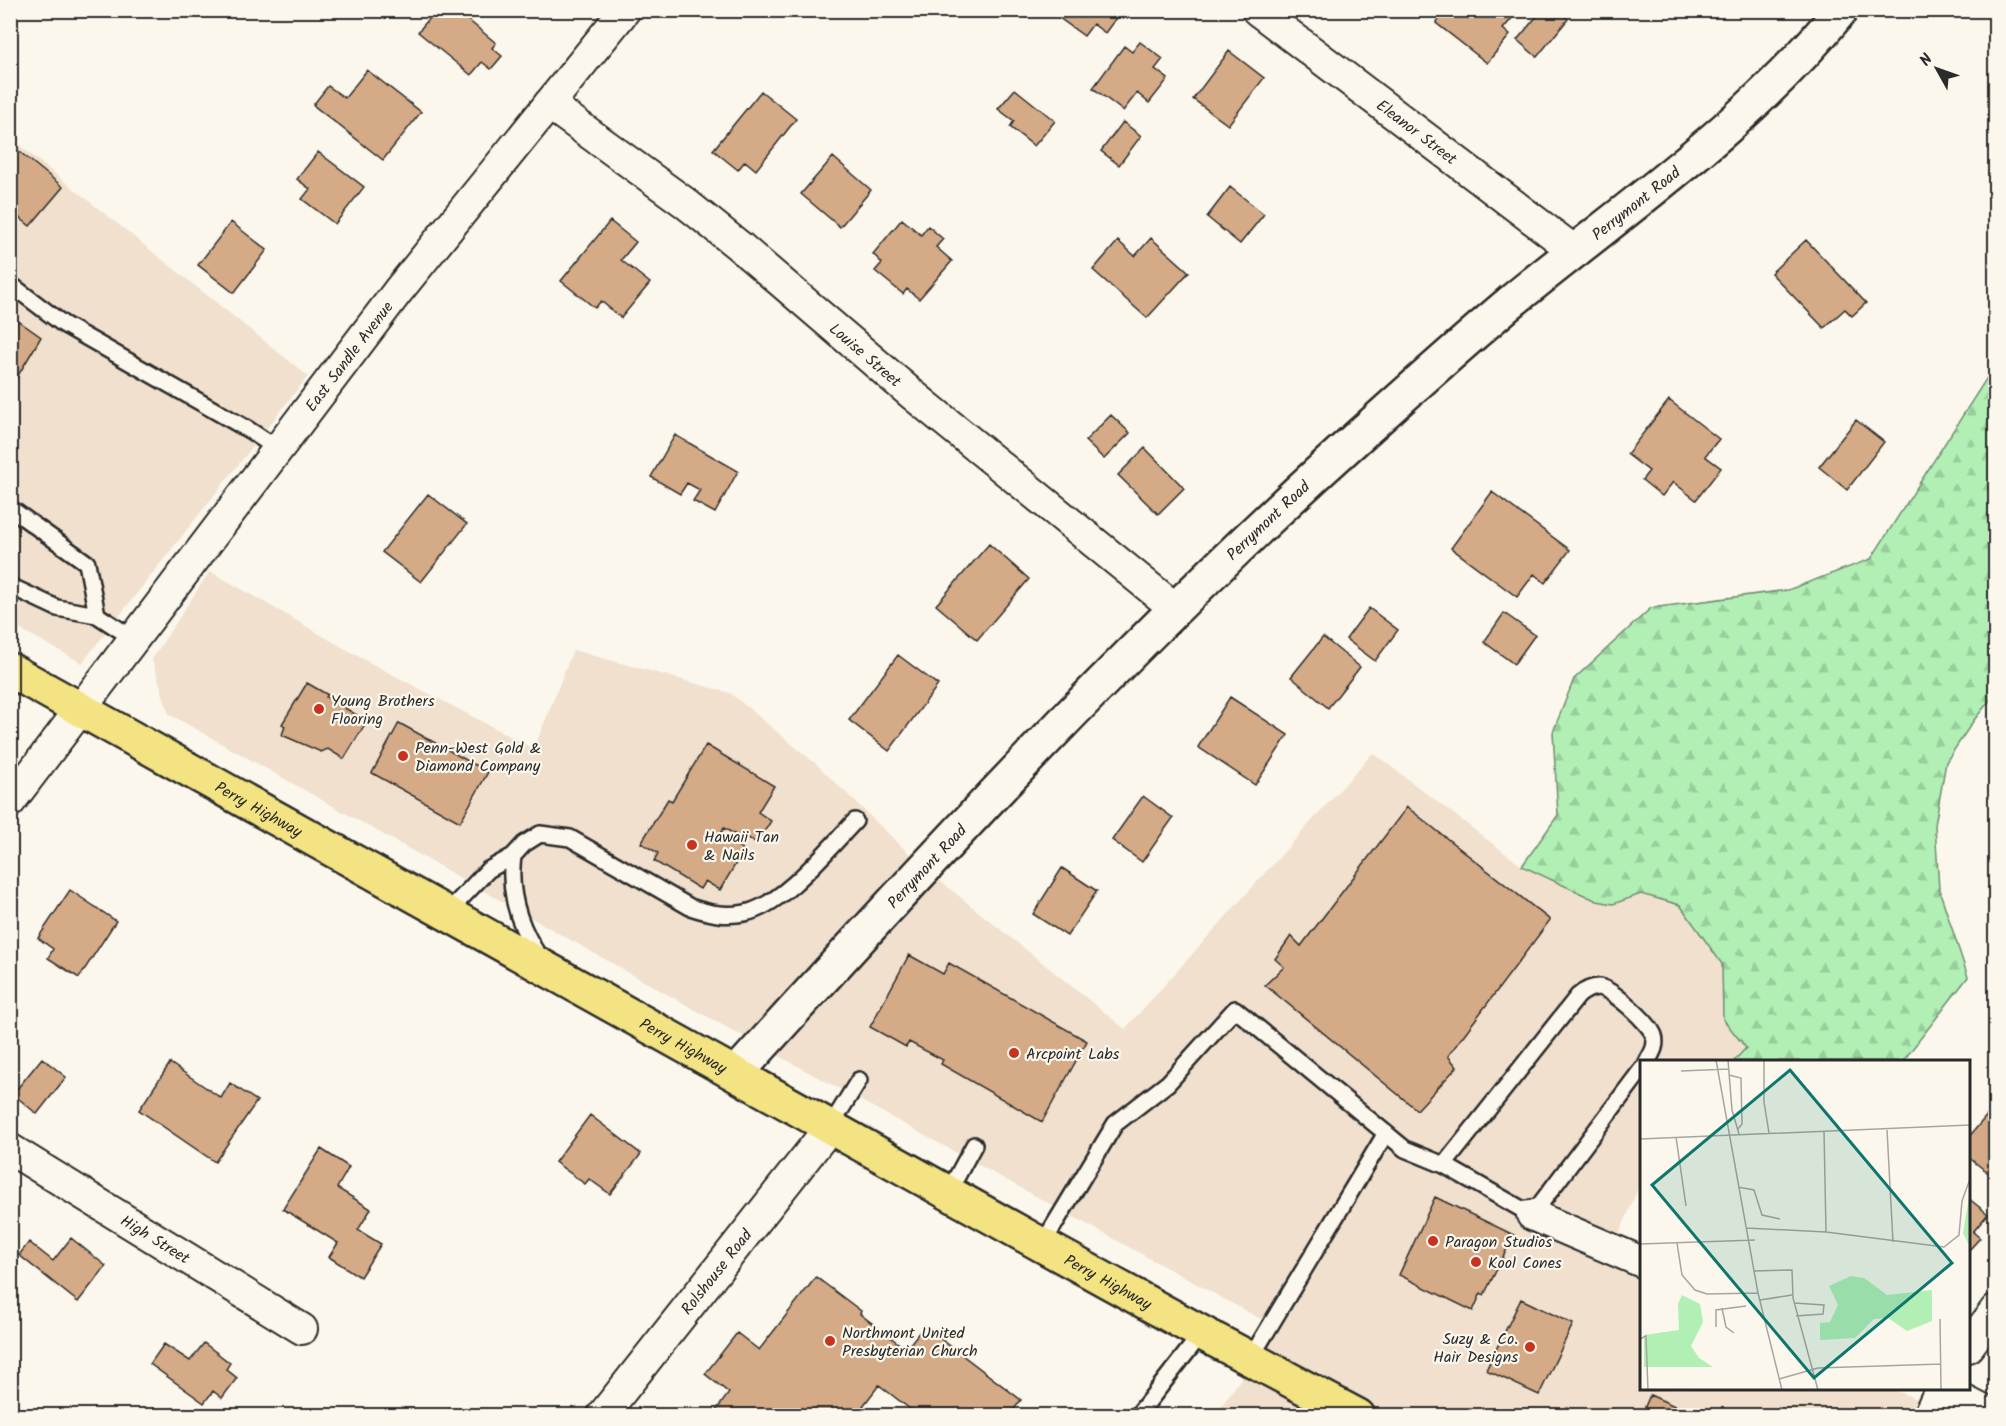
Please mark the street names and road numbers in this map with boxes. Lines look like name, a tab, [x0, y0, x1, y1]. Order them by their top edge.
street label: Eleanor Street	[1370, 94, 1463, 172]
street label: Perrymont Road	[1587, 160, 1687, 247]
street label: East Sandle Avenue	[300, 296, 400, 418]
street label: Louise Street	[823, 317, 907, 394]
street label: Perrymont Road	[1221, 475, 1317, 567]
street label: Perry Highway	[210, 776, 307, 845]
street label: Perrymont Road	[882, 819, 974, 915]
street label: Perry Highway	[634, 1012, 732, 1081]
street label: High Street	[115, 1209, 195, 1271]
street label: Rolshouse Road	[675, 1223, 760, 1321]
street label: Perry Highway	[1059, 1248, 1156, 1317]

